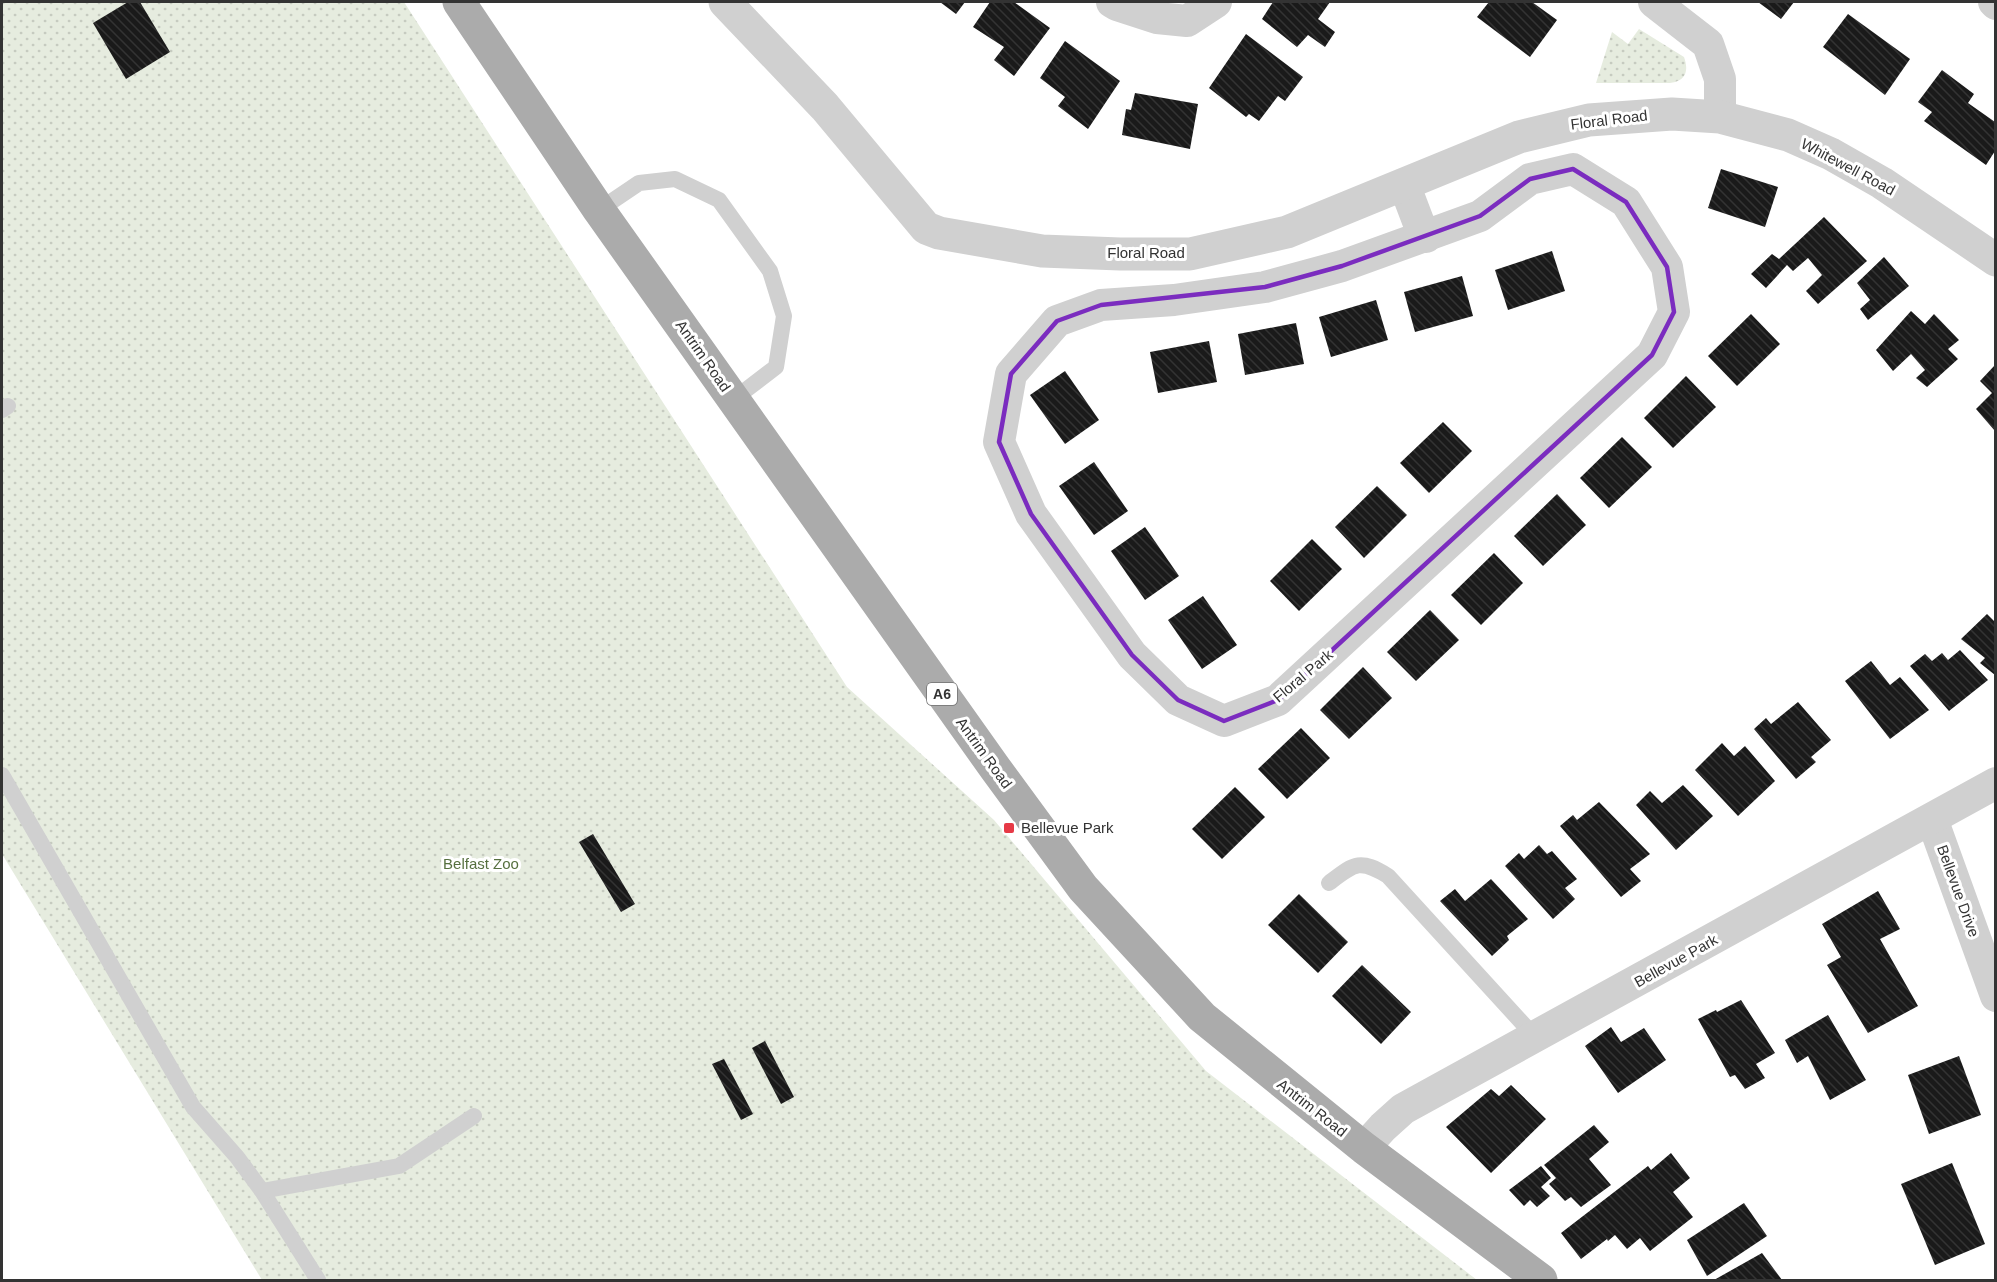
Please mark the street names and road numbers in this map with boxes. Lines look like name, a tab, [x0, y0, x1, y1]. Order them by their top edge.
street label: Floral Road	[1569, 106, 1648, 133]
street label: Whitewell Road	[1798, 135, 1898, 199]
street label: Floral Road	[1107, 244, 1185, 261]
street label: Antrim Road	[673, 317, 734, 395]
street label: Floral Park	[1269, 645, 1336, 705]
road number: A6	[927, 683, 957, 705]
street label: Antrim Road	[953, 714, 1016, 791]
street label: Bellevue Drive	[1934, 842, 1983, 939]
street label: Bellevue Park	[1631, 930, 1721, 990]
street label: Antrim Road	[1274, 1075, 1350, 1140]

